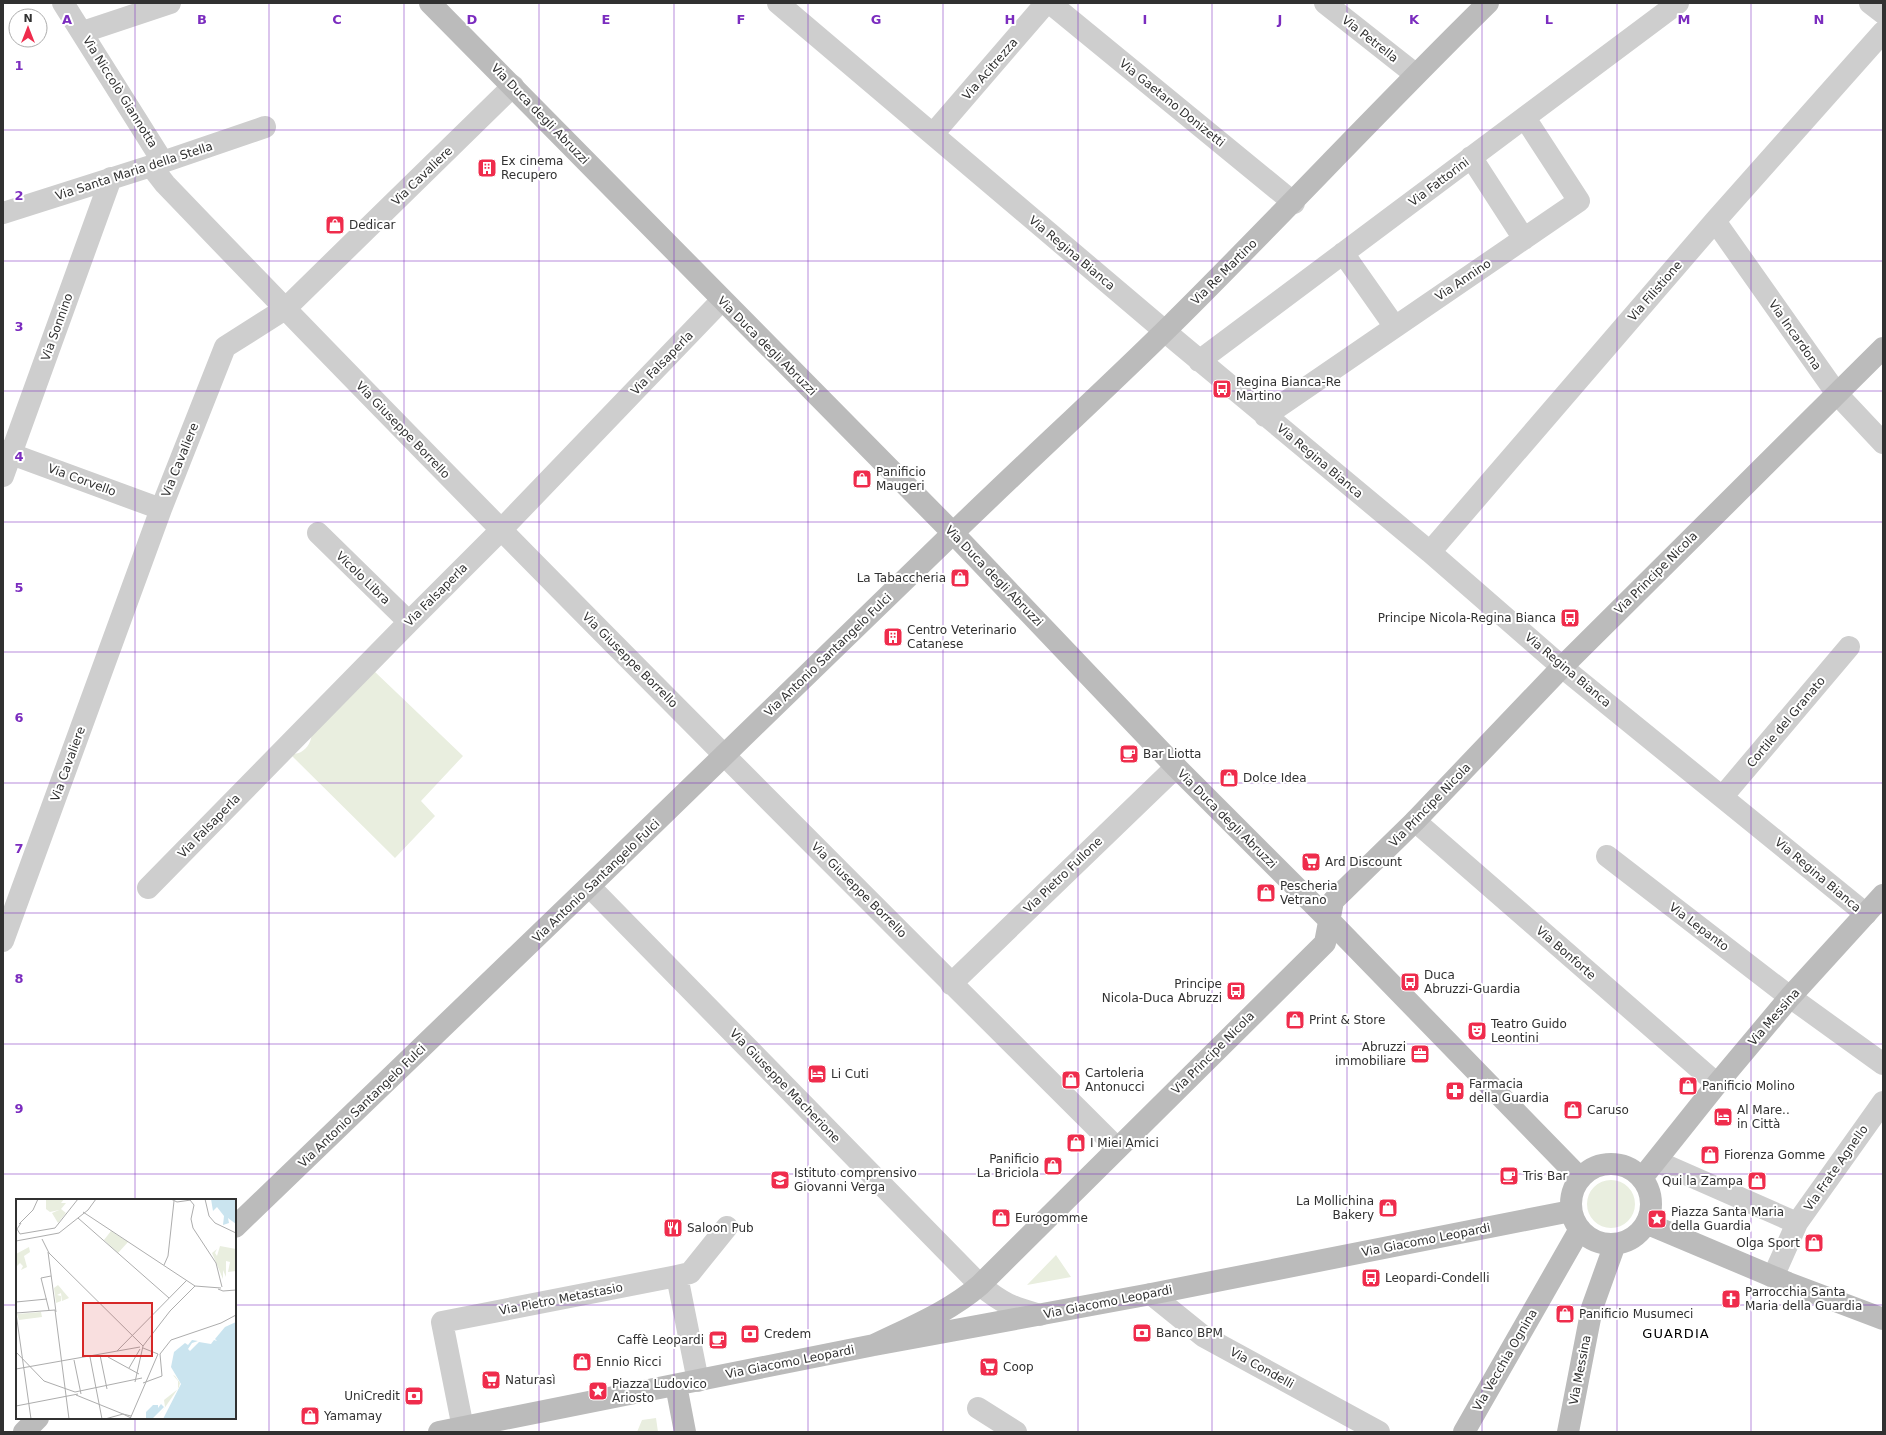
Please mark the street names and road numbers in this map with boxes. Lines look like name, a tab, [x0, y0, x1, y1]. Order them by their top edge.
street label: Via Petrella	[1339, 13, 1401, 65]
street label: Via Niccolò Giannotta	[80, 34, 160, 150]
street label: Via Acitrezza	[959, 35, 1021, 103]
street label: Via Gaetano Donizetti	[1117, 56, 1227, 150]
street label: Via Duca degli Abruzzi	[488, 61, 592, 167]
street label: Via Santa Maria della Stella	[54, 139, 214, 203]
street label: Via Cavaliere	[389, 144, 455, 208]
street label: Via Fattorini	[1406, 155, 1472, 209]
street label: Via Regina Bianca	[1026, 213, 1118, 293]
street label: Via Re Martino	[1188, 236, 1260, 308]
street label: Via Annino	[1432, 256, 1494, 304]
street label: Via Filistione	[1625, 258, 1685, 324]
street label: Via Sonnino	[38, 291, 76, 363]
street label: Via Duca degli Abruzzi	[715, 294, 819, 398]
street label: Via Incardona	[1766, 297, 1824, 373]
street label: Via Falsaperla	[628, 328, 696, 398]
street label: Via Giuseppe Borrello	[353, 379, 453, 481]
street label: Via Cavaliere	[159, 421, 201, 499]
street label: Via Regina Bianca	[1274, 421, 1366, 501]
street label: Via Corvello	[46, 461, 118, 499]
street label: Via Duca degli Abruzzi	[942, 523, 1046, 629]
street label: Via Principe Nicola	[1612, 529, 1700, 617]
street label: Vicolo Libra	[333, 549, 393, 607]
street label: Via Falsaperla	[402, 561, 470, 629]
street label: Via Antonio Santangelo Fulci	[762, 590, 894, 720]
street label: Via Giuseppe Borrello	[579, 609, 681, 711]
street label: Via Regina Bianca	[1522, 630, 1614, 710]
street label: Cortile del Granato	[1744, 674, 1828, 770]
street label: Via Cavaliere	[48, 725, 88, 803]
street label: Via Principe Nicola	[1386, 760, 1474, 850]
street label: Via Duca degli Abruzzi	[1175, 767, 1279, 871]
street label: Via Falsaperla	[175, 791, 243, 861]
street label: Via Antonio Santangelo Fulci	[530, 816, 662, 946]
street label: Via Pietro Fullone	[1021, 834, 1105, 916]
street label: Via Regina Bianca	[1772, 835, 1864, 915]
street label: Via Giuseppe Borrello	[808, 839, 910, 941]
street label: Via Lepanto	[1666, 900, 1732, 954]
street label: Via Bonforte	[1533, 923, 1599, 983]
street label: Via Messina	[1745, 986, 1803, 1048]
street label: Via Principe Nicola	[1169, 1009, 1257, 1097]
street label: Via Giuseppe Macherione	[727, 1026, 843, 1146]
street label: Via Antonio Santangelo Fulci	[296, 1041, 428, 1171]
street label: Via Frate Agnello	[1801, 1122, 1871, 1214]
street label: Via Giacomo Leopardi	[1360, 1221, 1492, 1259]
street label: Via Pietro Metastasio	[498, 1280, 624, 1318]
street label: Via Giacomo Leopardi	[1042, 1283, 1174, 1321]
street label: Via Vecchia Ognina	[1470, 1307, 1540, 1413]
street label: Via Messina	[1566, 1334, 1594, 1406]
street label: Via Giacomo Leopardi	[724, 1343, 856, 1381]
street label: Via Condelli	[1228, 1345, 1296, 1391]

